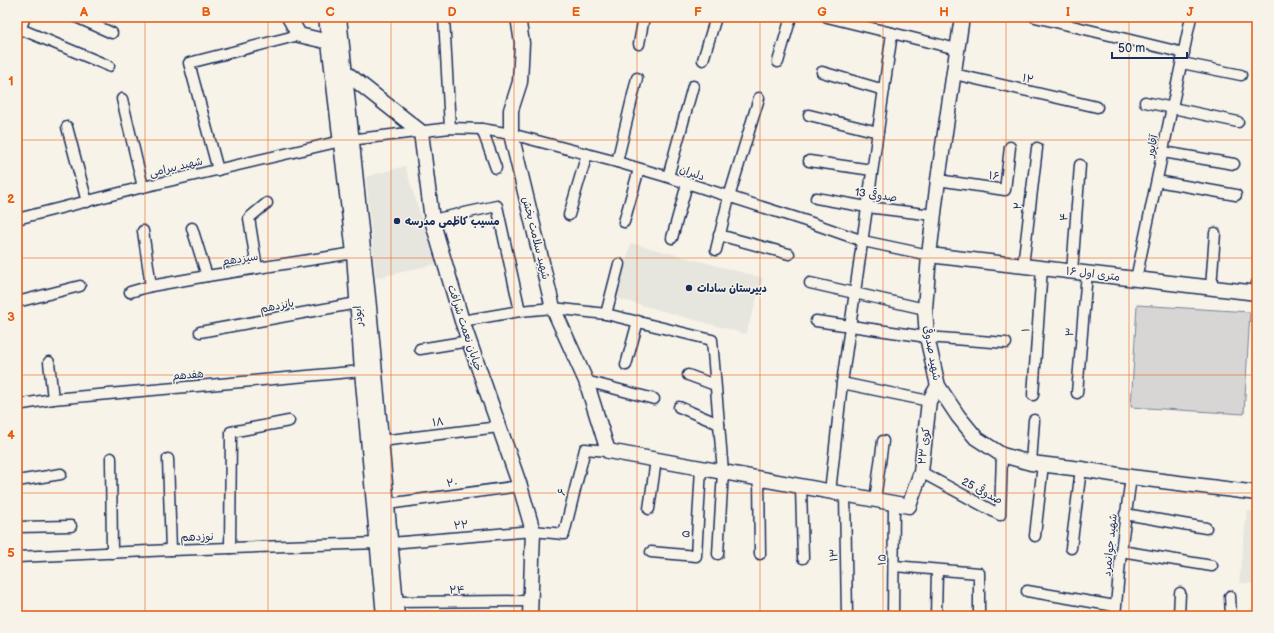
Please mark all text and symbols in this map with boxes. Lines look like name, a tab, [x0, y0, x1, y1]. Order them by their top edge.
text: A	[79, 4, 88, 20]
text: B	[201, 4, 211, 20]
text: C	[325, 4, 335, 20]
text: D	[447, 4, 457, 20]
text: E	[572, 4, 581, 20]
text: F	[694, 4, 702, 20]
text: G	[817, 4, 827, 20]
text: H	[939, 4, 949, 20]
text: I	[1066, 4, 1070, 20]
text: J	[1186, 4, 1194, 20]
scale bar	[1112, 34, 1187, 60]
text: 50 m	[1118, 41, 1145, 56]
street label: ۱۲	[1021, 71, 1035, 87]
text: 1	[8, 73, 14, 89]
street label: آقاپور	[1143, 132, 1162, 160]
street label: شهید بیرامی	[148, 155, 204, 180]
street label: دلیران	[678, 163, 706, 183]
street label: ۱۶	[988, 169, 1001, 183]
street label: صدوقی 13	[854, 185, 898, 205]
text: 2	[7, 191, 15, 207]
street label: شهید سلامت بخش	[518, 195, 553, 281]
street label: ۲	[1011, 202, 1025, 210]
street label: ۴	[1057, 212, 1071, 222]
place label: مسیب کاظمی مدرسه	[405, 215, 500, 229]
marker: مسیب کاظمی مدرسه	[392, 216, 402, 226]
street label: سیزدهم	[221, 250, 259, 270]
street label: ۱۶ متری اول	[1065, 264, 1121, 284]
place label: دبیرستان سادات	[697, 282, 767, 295]
street label: خیابان نعمت شرافت	[444, 283, 485, 373]
marker: دبیرستان سادات	[684, 283, 694, 293]
street label: پانزدهم	[259, 296, 295, 318]
street label: ابوذر	[351, 305, 366, 328]
text: 3	[7, 309, 15, 325]
street label: شهید صدوقی	[920, 324, 944, 382]
street label: ۳	[1063, 327, 1077, 337]
street label: ۱	[1019, 328, 1033, 332]
street label: هفدهم	[172, 367, 205, 385]
street label: ۱۸	[431, 415, 445, 429]
street label: کوی ۲۳	[915, 426, 934, 466]
text: 4	[7, 427, 15, 443]
street label: صدوقی 25	[959, 474, 1005, 508]
street label: ۲۰	[446, 476, 458, 490]
street label: ۶	[555, 487, 569, 497]
street label: شهید جوانمرد	[1100, 513, 1120, 577]
street label: ۲۲	[453, 518, 469, 532]
street label: نوزدهم	[180, 530, 214, 546]
street label: ۵	[679, 530, 693, 538]
text: 5	[7, 545, 15, 561]
street label: ۱۳	[827, 548, 841, 562]
street label: ۱۵	[875, 554, 889, 566]
street label: ۲۴	[449, 583, 465, 597]

